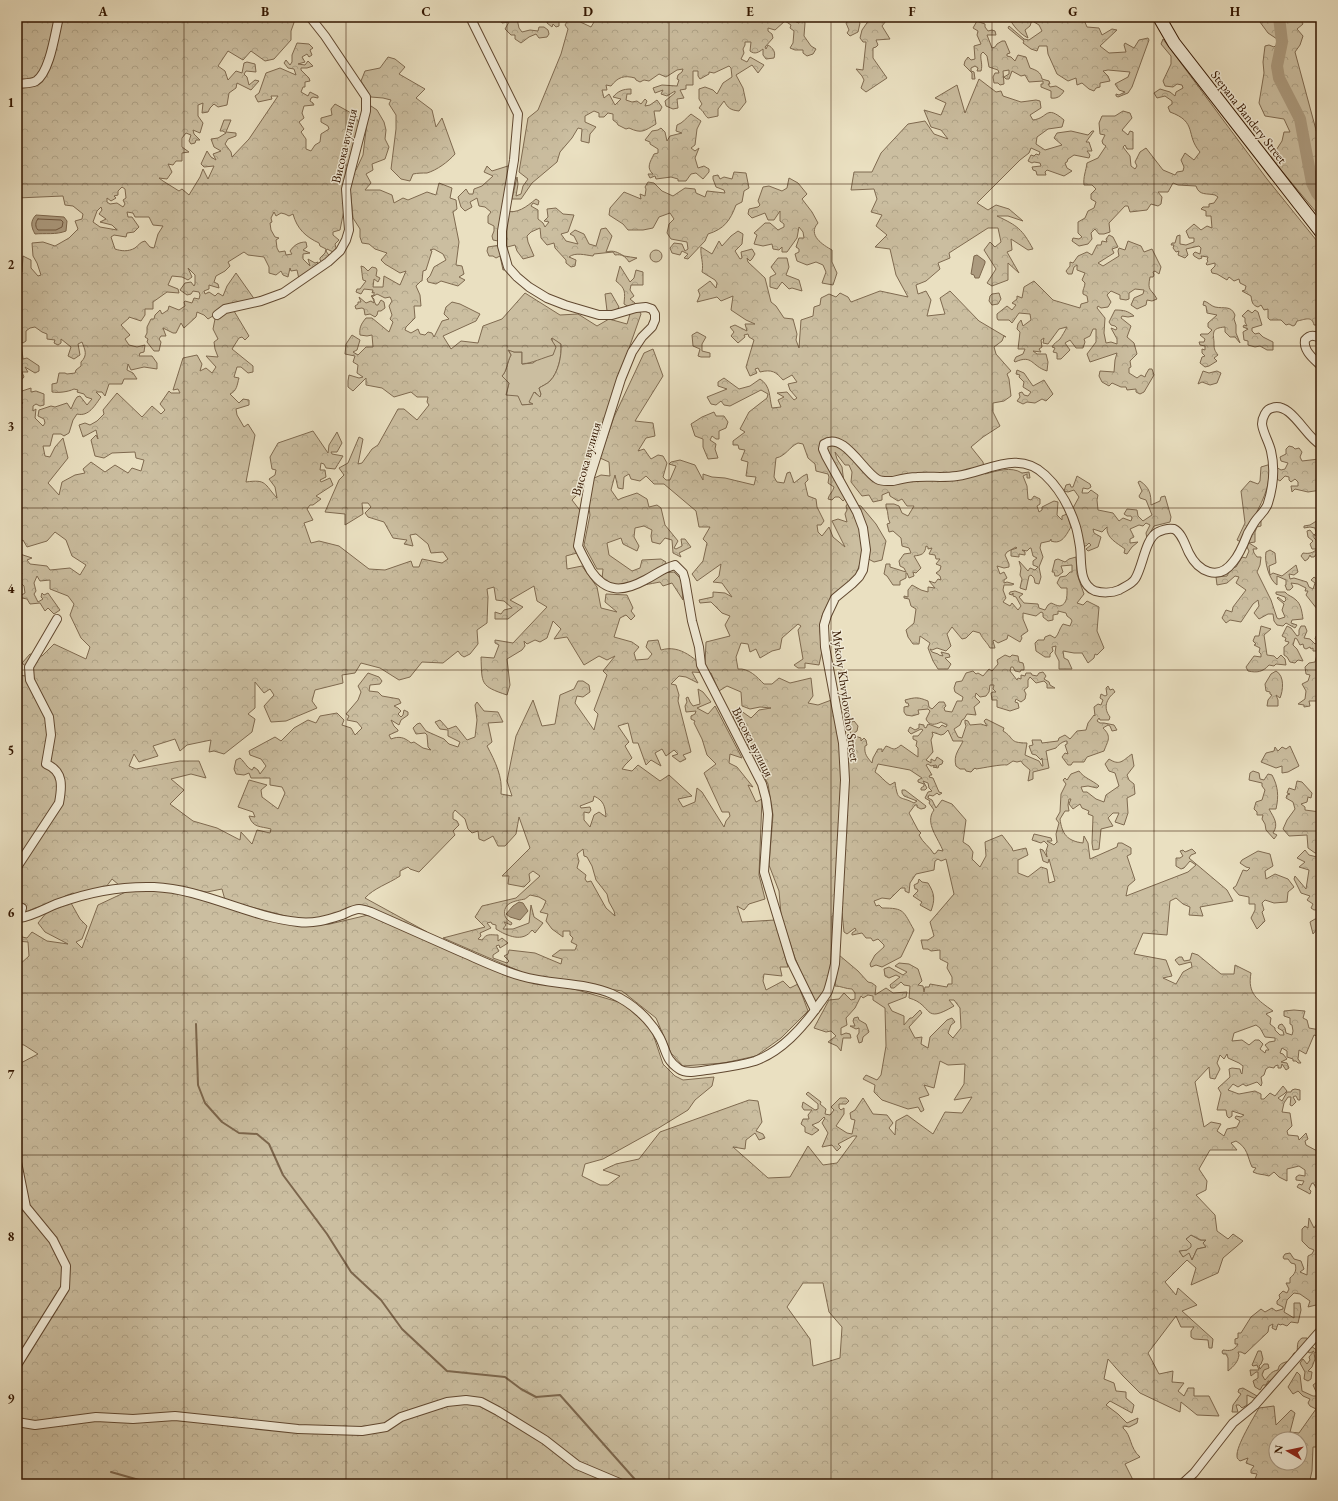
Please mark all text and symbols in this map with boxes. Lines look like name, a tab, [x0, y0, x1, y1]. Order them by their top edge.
text: A	[97, 3, 108, 20]
text: B	[261, 3, 269, 20]
text: C	[421, 3, 431, 20]
text: D	[583, 3, 593, 20]
text: E	[746, 3, 754, 20]
text: F	[908, 3, 916, 20]
text: G	[1068, 3, 1078, 20]
text: H	[1230, 3, 1241, 20]
street label: Stepana Bandery Street	[1207, 67, 1291, 167]
text: 1	[8, 94, 15, 111]
street label: Висока вулиця	[327, 107, 361, 185]
text: 2	[8, 256, 15, 273]
text: 3	[8, 418, 15, 435]
street label: Висока вулиця	[567, 420, 605, 498]
text: 4	[8, 580, 15, 597]
street label: Mykoly Khvylovoho Street	[828, 629, 864, 763]
street label: Висока вулиця	[728, 704, 778, 780]
text: 5	[8, 742, 14, 759]
text: 6	[8, 904, 15, 921]
text: 7	[8, 1066, 15, 1083]
text: 8	[8, 1228, 15, 1245]
text: 9	[8, 1390, 15, 1407]
north arrow	[1268, 1431, 1308, 1471]
text: N	[1271, 1444, 1286, 1455]

